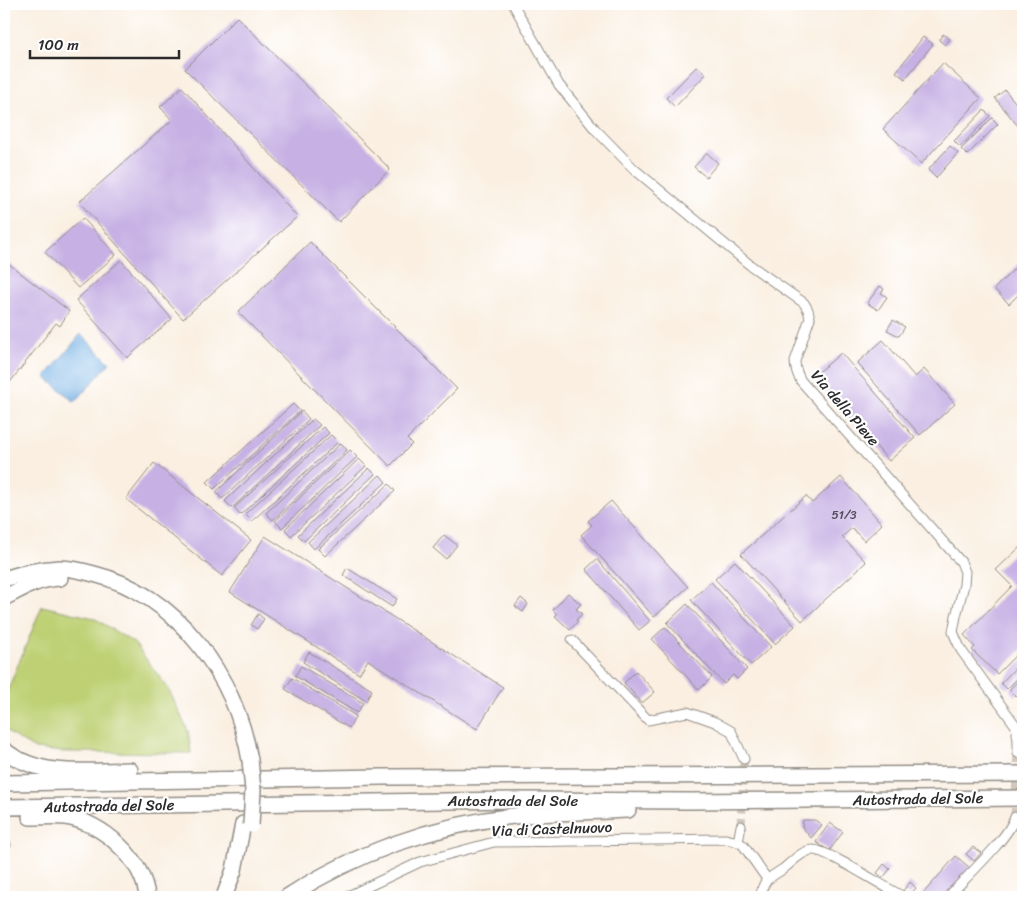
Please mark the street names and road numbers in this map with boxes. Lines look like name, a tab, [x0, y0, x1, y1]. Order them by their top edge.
street label: Via della Pieve	[804, 364, 886, 453]
street label: Autostrada del Sole	[851, 785, 984, 813]
street label: Autostrada del Sole	[447, 788, 579, 814]
street label: Autostrada del Sole	[42, 792, 175, 820]
street label: Via di Castelnuovo	[491, 814, 613, 844]

